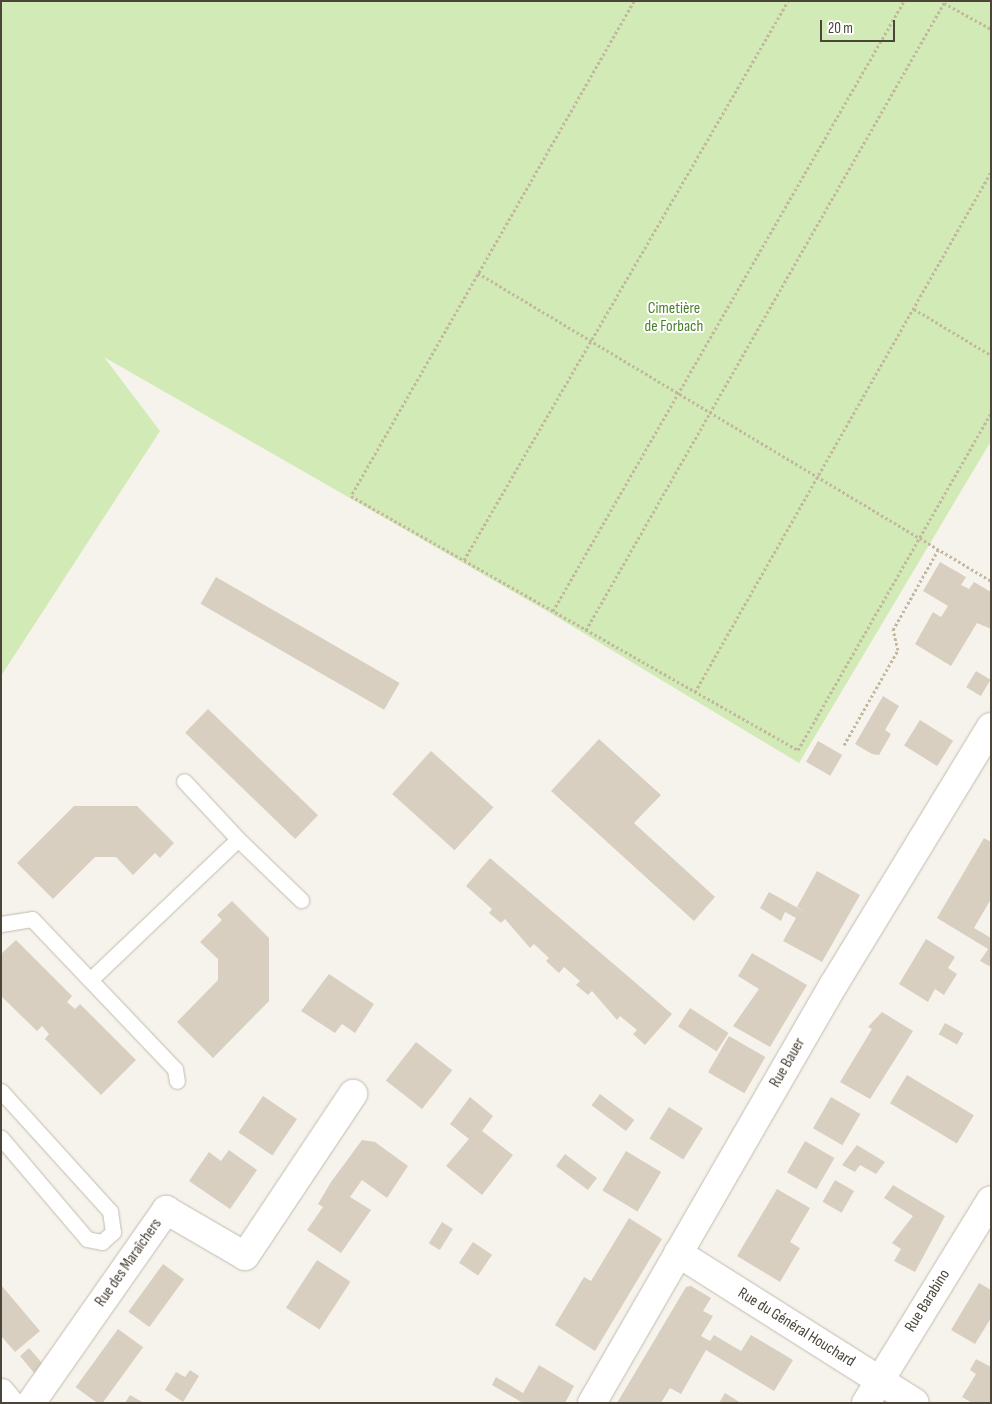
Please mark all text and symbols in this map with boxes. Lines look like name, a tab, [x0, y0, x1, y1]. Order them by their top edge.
scale bar	[822, 10, 897, 42]
text: 20 m	[828, 19, 853, 38]
park label: Cimetière de Forbach	[645, 299, 703, 337]
street label: Rue Bauer	[766, 1035, 810, 1091]
street label: Rue des Maraîchers	[91, 1215, 167, 1311]
street label: Rue Barabino	[901, 1266, 955, 1336]
street label: Rue du Général Houchard	[734, 1284, 858, 1372]

